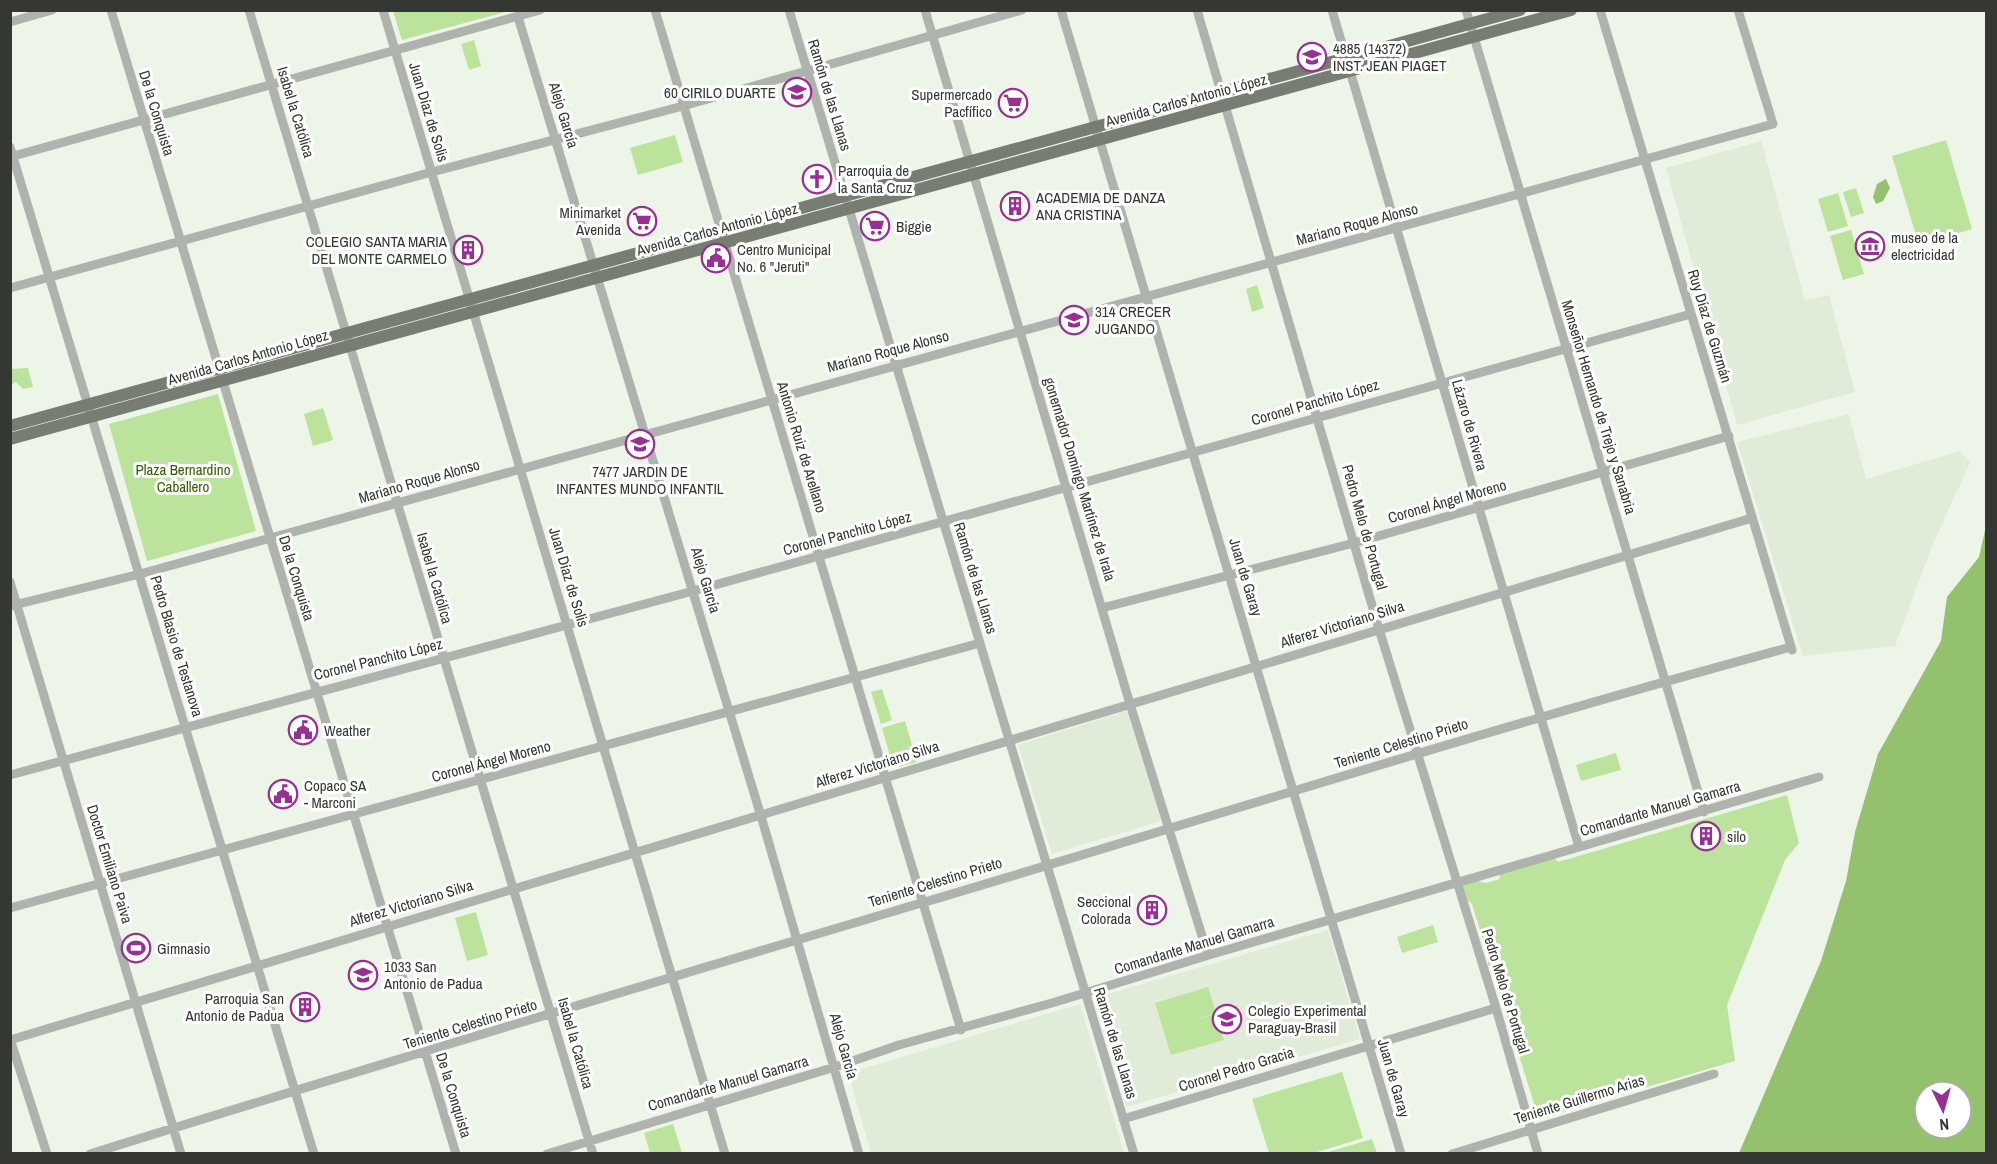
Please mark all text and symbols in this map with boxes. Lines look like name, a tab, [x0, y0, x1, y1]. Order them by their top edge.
street label: Ramón de las Llanas	[803, 37, 857, 153]
place label: 4885 (14372) INST. JEAN PIAGET	[1333, 38, 1447, 76]
school or university icon: 4885 (14372) INST. JEAN PIAGET	[1296, 41, 1328, 73]
street label: Juan Díaz de Solis	[404, 60, 454, 164]
street label: Isabel la Católica	[272, 64, 320, 160]
street label: De la Conquista	[134, 68, 180, 158]
street label: Avenida Carlos Antonio López	[1102, 68, 1269, 132]
school or university icon: 60 CIRILO DUARTE	[781, 76, 813, 108]
street label: Alejo García	[544, 79, 584, 151]
place label: 60 CIRILO DUARTE	[664, 82, 776, 103]
place label: Supermercado Pacfífico	[911, 84, 992, 122]
supermarket icon: Supermercado Pacfífico	[997, 87, 1029, 119]
place label: Parroquia de la Santa Cruz	[838, 160, 913, 198]
church icon: Parroquia de la Santa Cruz	[801, 163, 833, 195]
place label: ACADEMIA DE DANZA ANA CRISTINA	[1035, 187, 1166, 225]
building icon: ACADEMIA DE DANZA ANA CRISTINA	[999, 190, 1031, 222]
street label: Avenida Carlos Antonio López	[633, 197, 800, 261]
street label: Mariano Roque Alonso	[1294, 198, 1420, 250]
place label: Minimarket Avenida	[559, 202, 622, 240]
supermarket icon: Minimarket Avenida	[626, 205, 658, 237]
supermarket icon: Biggie	[859, 210, 891, 242]
place label: Biggie	[896, 216, 932, 237]
place label: museo de la electricidad	[1891, 227, 1958, 265]
museum icon: museo de la electricidad	[1854, 230, 1886, 262]
place label: COLEGIO SANTA MARIA DEL MONTE CARMELO	[306, 231, 448, 269]
building icon: COLEGIO SANTA MARIA DEL MONTE CARMELO	[452, 234, 484, 266]
place label: Centro Municipal No. 6 "Jeruti"	[737, 239, 831, 277]
public building icon: Centro Municipal No. 6 "Jeruti"	[700, 242, 732, 274]
street label: Ruy Díaz de Guzmán	[1683, 267, 1737, 385]
street label: Monseñor Hernando de Trejo y Sanabria	[1556, 297, 1642, 517]
place label: 314 CRECER JUGANDO	[1095, 301, 1171, 339]
school or university icon: 314 CRECER JUGANDO	[1058, 304, 1090, 336]
street label: Avenida Carlos Antonio López	[164, 324, 331, 390]
street label: Mariano Roque Alonso	[825, 325, 951, 377]
street label: Coronel Panchito López	[1249, 374, 1381, 430]
street label: gonernador Domingo Martínez de Irala	[1039, 375, 1121, 584]
street label: Lázaro de Rivera	[1447, 377, 1493, 473]
street label: Antonio Ruiz de Arellano	[772, 378, 832, 515]
school or university icon: 7477 JARDIN DE INFANTES MUNDO INFANTIL	[624, 428, 656, 460]
street label: Mariano Roque Alonso	[356, 454, 482, 508]
park label: Plaza Bernardino Caballero	[135, 459, 231, 497]
place label: 7477 JARDIN DE INFANTES MUNDO INFANTIL	[556, 461, 724, 499]
street label: Pedro Melo de Portugal	[1337, 462, 1393, 592]
street label: Coronel Ángel Moreno	[1385, 474, 1509, 528]
street label: Coronel Panchito López	[781, 506, 913, 560]
street label: Ramón de las Llanas	[949, 520, 1003, 636]
street label: Juan Díaz de Solis	[544, 525, 594, 629]
street label: Isabel la Católica	[412, 530, 458, 626]
street label: De la Conquista	[274, 533, 320, 623]
street label: Juan de Garay	[1224, 535, 1268, 619]
street label: Alejo García	[686, 544, 726, 616]
street label: Pedro Blasio de Testanova	[145, 573, 209, 719]
street label: Alferez Victoriano Silva	[1277, 595, 1407, 653]
street label: Coronel Panchito López	[311, 633, 445, 685]
street label: Teniente Celestino Prieto	[1332, 713, 1471, 773]
public building icon: Weather	[287, 714, 319, 746]
place label: Weather	[324, 720, 370, 741]
street label: Coronel Ángel Moreno	[429, 735, 553, 787]
street label: Alferez Victoriano Silva	[812, 735, 942, 793]
place label: Copaco SA - Marconi	[304, 775, 367, 813]
street label: Comandante Manuel Gamarra	[1577, 775, 1743, 841]
public building icon: Copaco SA - Marconi	[267, 778, 299, 810]
street label: Doctor Emiliano Paiva	[82, 802, 138, 926]
building icon: silo	[1690, 820, 1722, 852]
place label: silo	[1727, 826, 1746, 847]
street label: Teniente Celestino Prieto	[866, 852, 1005, 912]
street label: Alferez Victoriano Silva	[346, 874, 476, 932]
place label: Seccional Colorada	[1077, 891, 1131, 929]
building icon: Seccional Colorada	[1136, 894, 1168, 926]
street label: Comandante Manuel Gamarra	[1111, 911, 1277, 979]
street label: Pedro Melo de Portugal	[1477, 926, 1535, 1056]
sports icon: Gimnasio	[120, 932, 152, 964]
place label: Gimnasio	[157, 938, 210, 959]
place label: 1033 San Antonio de Padua	[383, 956, 483, 994]
school or university icon: 1033 San Antonio de Padua	[347, 959, 379, 991]
street label: Ramón de las Llanas	[1089, 985, 1143, 1101]
place label: Parroquia San Antonio de Padua	[185, 988, 284, 1026]
building icon: Parroquia San Antonio de Padua	[289, 991, 321, 1023]
street label: Teniente Celestino Prieto	[401, 994, 540, 1054]
street label: Isabel la Católica	[553, 995, 599, 1091]
place label: Colegio Experimental Paraguay-Brasil	[1248, 1000, 1366, 1038]
school or university icon: Colegio Experimental Paraguay-Brasil	[1211, 1003, 1243, 1035]
street label: Alejo García	[824, 1010, 863, 1082]
street label: Juan de Garay	[1373, 1036, 1415, 1120]
street label: Coronel Pedro Gracia	[1176, 1041, 1296, 1097]
street label: De la Conquista	[431, 1050, 477, 1140]
street label: Comandante Manuel Gamarra	[645, 1050, 811, 1116]
street label: Teniente Guillermo Arias	[1511, 1069, 1647, 1129]
north arrow	[1913, 1080, 1973, 1140]
text: N	[1939, 1114, 1950, 1136]

